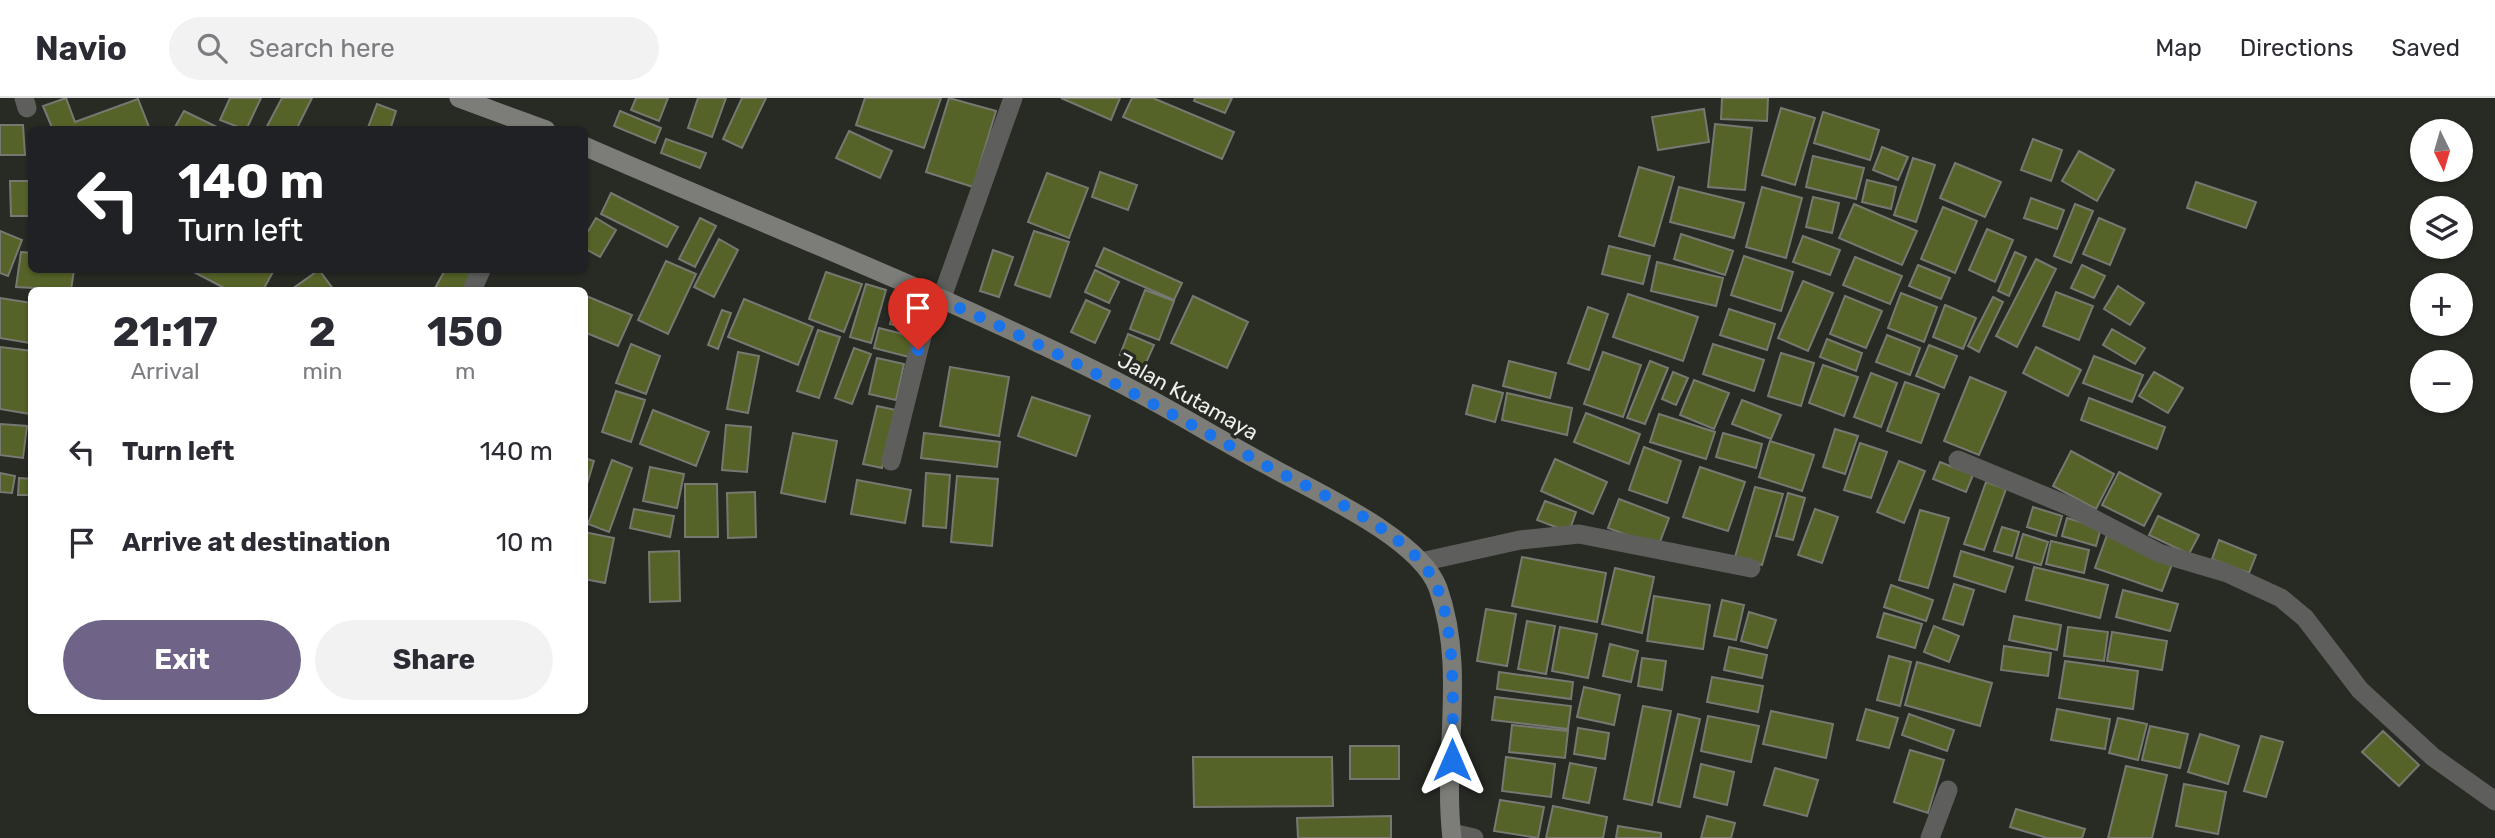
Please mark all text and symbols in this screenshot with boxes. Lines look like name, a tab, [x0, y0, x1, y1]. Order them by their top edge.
search box	[169, 17, 659, 80]
text: Navio	[35, 29, 127, 68]
icon: search	[193, 29, 231, 67]
text: Search here	[249, 33, 395, 64]
text: Map	[2155, 34, 2202, 62]
text: Directions	[2240, 34, 2353, 62]
text: Saved	[2391, 34, 2460, 62]
north arrow	[2410, 119, 2473, 182]
map controls	[2410, 119, 2473, 413]
text: 140 m	[178, 152, 324, 210]
icon: left	[63, 154, 154, 245]
button: layers	[2410, 196, 2473, 259]
text: Turn left	[178, 211, 303, 249]
button: +	[2410, 273, 2473, 336]
pin	[888, 278, 948, 350]
icon: arrive	[899, 289, 937, 327]
text: 21:17	[113, 307, 218, 357]
text: 2	[309, 307, 336, 357]
text: 150	[427, 307, 503, 357]
street label: Jalan Kutamaya	[1113, 347, 1263, 445]
button: −	[2410, 350, 2473, 413]
text: Arrival	[131, 357, 200, 385]
text: min	[302, 357, 342, 385]
text: m	[455, 357, 475, 385]
icon: left	[63, 433, 101, 471]
text: Turn left	[122, 436, 234, 467]
text: 140 m	[480, 436, 553, 467]
icon: arrive	[63, 524, 101, 562]
text: Arrive at destination	[122, 527, 390, 558]
text: 10 m	[496, 527, 553, 558]
button: Exit	[63, 620, 301, 700]
button: Share	[315, 620, 553, 700]
position arrow	[1415, 723, 1489, 797]

